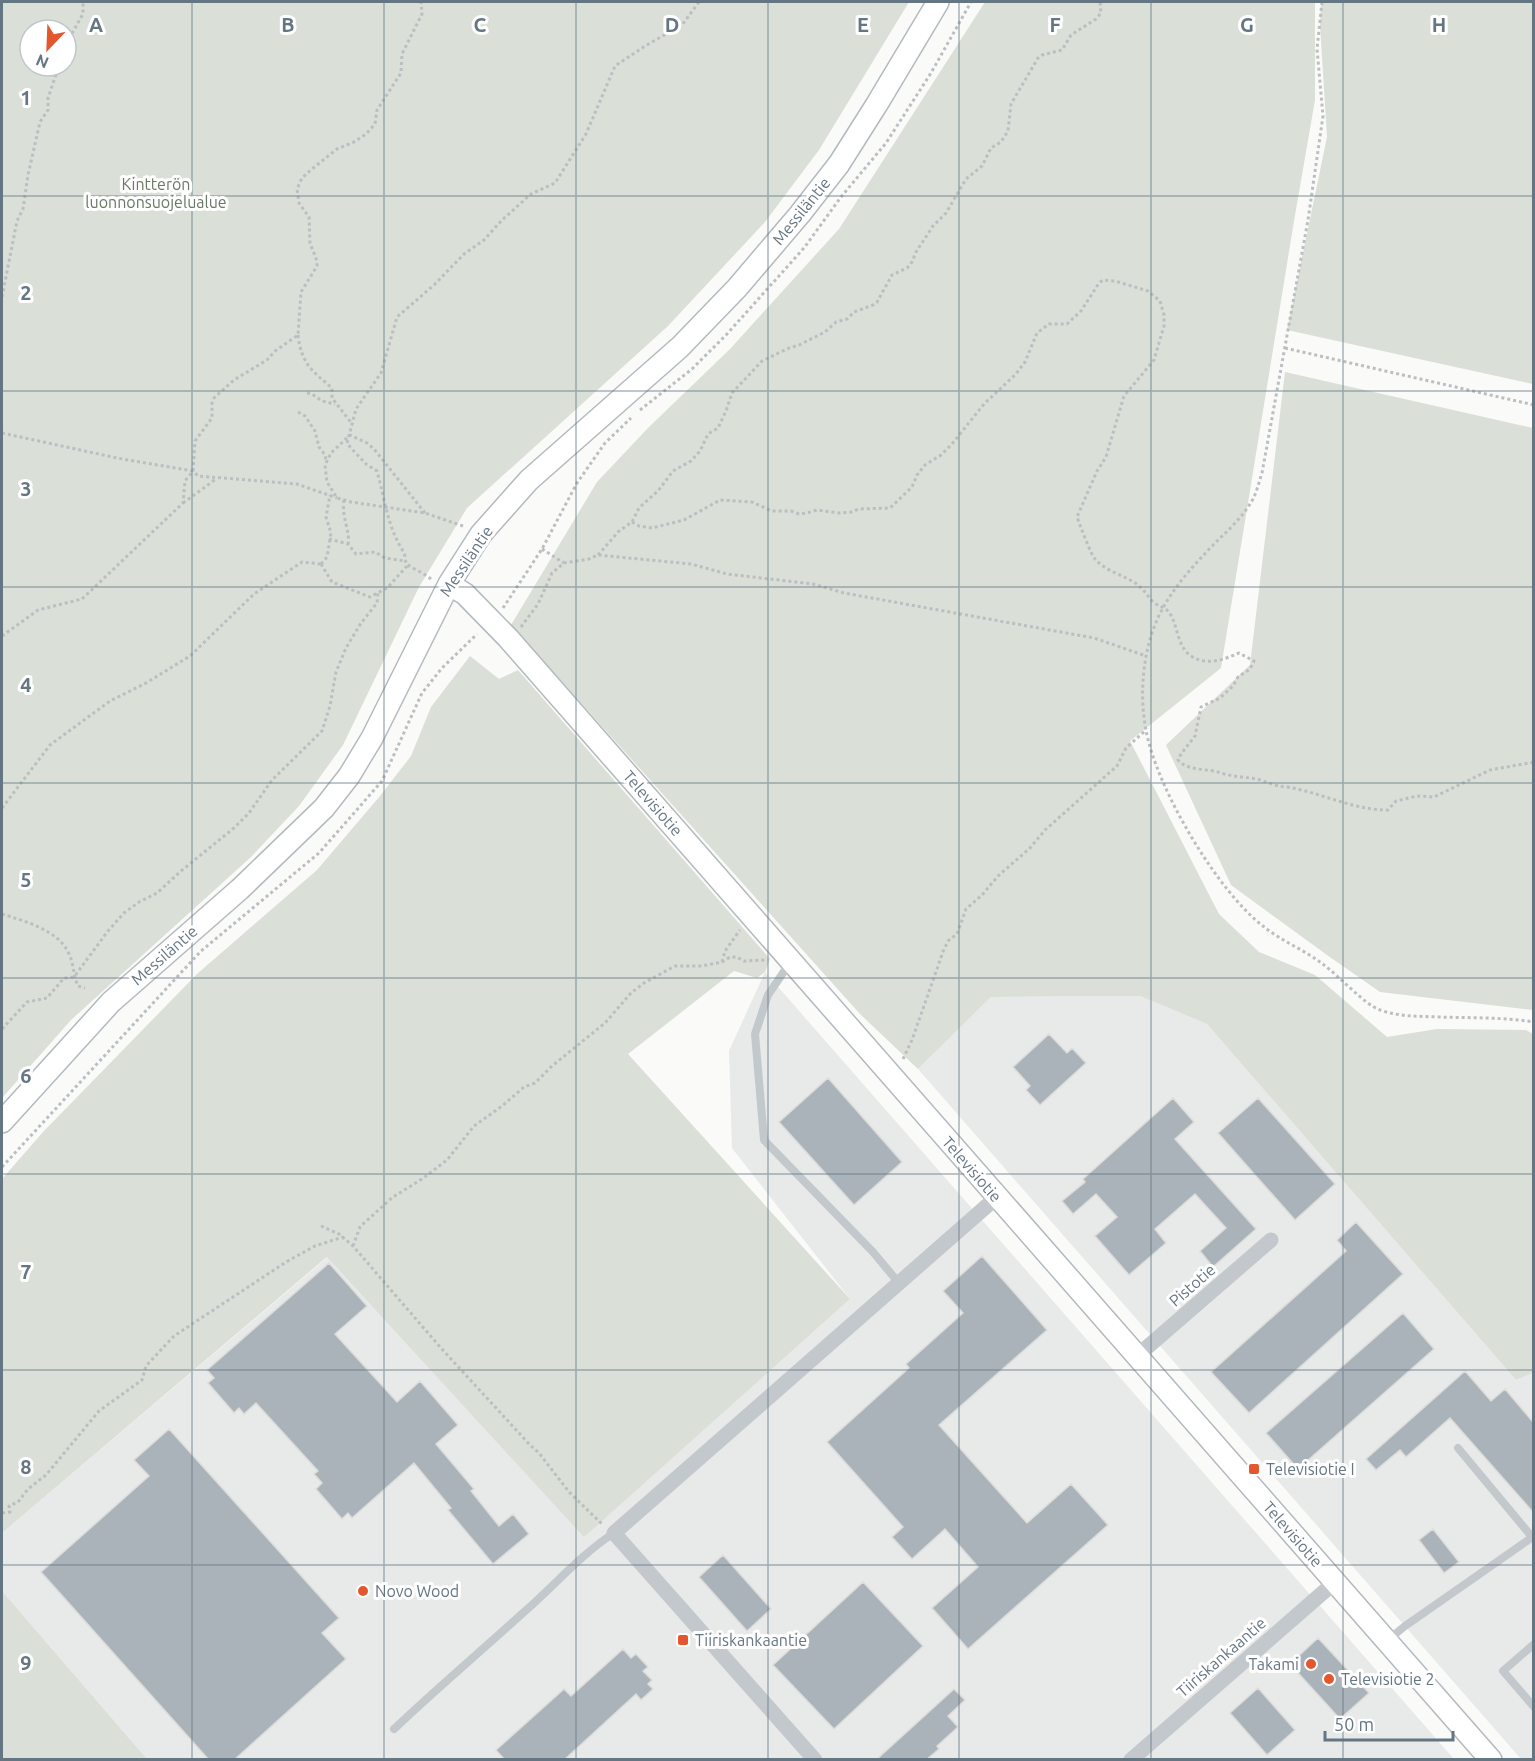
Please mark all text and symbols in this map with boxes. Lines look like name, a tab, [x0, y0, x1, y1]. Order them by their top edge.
text: A	[89, 13, 103, 36]
text: B	[281, 13, 295, 36]
text: C	[474, 13, 487, 36]
text: D	[665, 13, 679, 36]
text: E	[857, 13, 869, 36]
text: F	[1049, 13, 1061, 36]
text: G	[1240, 13, 1254, 36]
text: H	[1432, 13, 1446, 36]
north arrow	[18, 18, 78, 78]
text: N	[33, 51, 51, 72]
text: 1	[20, 86, 32, 109]
street label: Messiläntie	[768, 174, 834, 248]
park label: Kintterön luonnonsuojelualue	[85, 175, 227, 211]
text: 2	[20, 281, 32, 304]
text: 3	[20, 477, 32, 500]
street label: Messiläntie	[436, 522, 496, 600]
text: 4	[20, 673, 32, 696]
street label: Televisiotie	[620, 767, 686, 839]
text: 5	[20, 868, 32, 891]
street label: Messiläntie	[127, 922, 201, 988]
text: 6	[20, 1064, 32, 1087]
street label: Televisiotie	[939, 1133, 1005, 1205]
text: 7	[20, 1260, 32, 1283]
street label: Pistotie	[1165, 1260, 1219, 1310]
text: 8	[20, 1455, 32, 1478]
place label: Televisiotie I	[1266, 1460, 1355, 1478]
marker: Televisiotie I	[1247, 1462, 1261, 1476]
street label: Televisiotie	[1260, 1498, 1326, 1570]
place label: Novo Wood	[375, 1582, 459, 1600]
marker: Novo Wood	[356, 1584, 370, 1598]
street label: Tiiriskankaantie	[1173, 1613, 1269, 1701]
place label: Tiiriskankaantie	[695, 1631, 807, 1649]
marker: Tiiriskankaantie	[676, 1633, 690, 1647]
text: 9	[20, 1651, 32, 1674]
place label: Takami	[1249, 1655, 1299, 1673]
marker: Takami	[1304, 1657, 1318, 1671]
place label: Televisiotie 2	[1341, 1670, 1435, 1688]
marker: Televisiotie 2	[1322, 1672, 1336, 1686]
scale bar	[1325, 1704, 1452, 1742]
text: 50 m	[1334, 1714, 1374, 1734]

